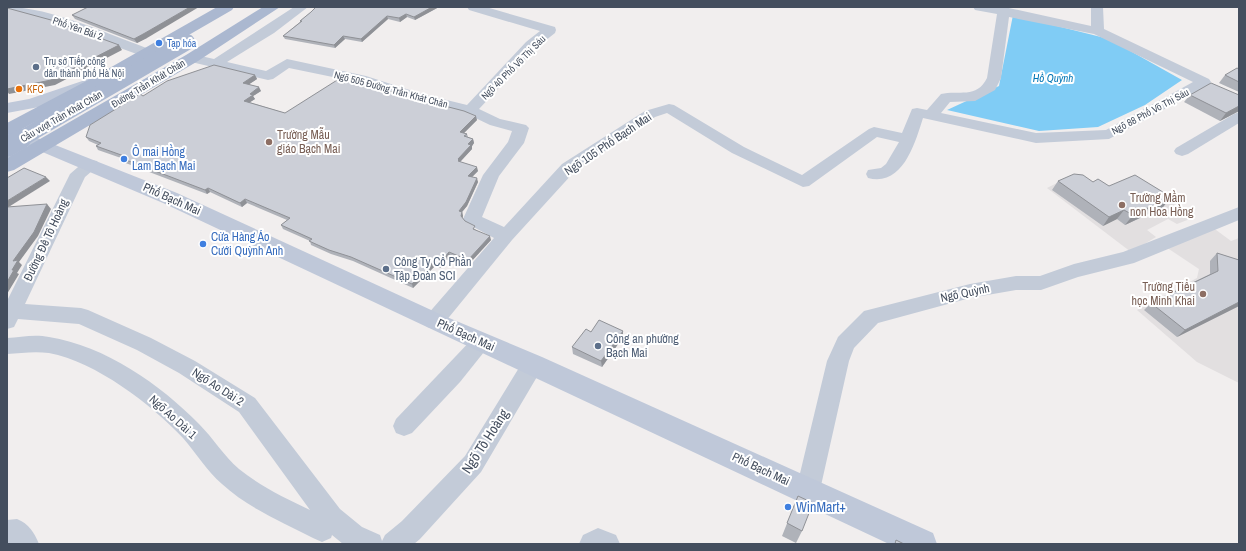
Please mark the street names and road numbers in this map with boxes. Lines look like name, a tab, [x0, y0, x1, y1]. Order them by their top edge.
street label: Phố Yên Bái 2	[51, 14, 105, 43]
street label: Ngõ 40 Phố Võ Thị Sáu	[478, 32, 548, 102]
street label: Đường Trần Khát Chân	[109, 56, 188, 111]
street label: Ngõ 505 Đường Trần Khát Chân	[333, 68, 449, 111]
street label: Ngõ 88 Phố Võ Thị Sáu	[1109, 86, 1191, 137]
street label: Cầu vượt Trần Khát Chân	[18, 88, 105, 145]
street label: Ngõ 105 Phố Bạch Mai	[561, 109, 655, 179]
street label: Phố Bạch Mai	[141, 179, 203, 219]
street label: Đường Đê Tô Hoàng	[20, 196, 72, 284]
street label: Ngõ Quỳnh	[939, 280, 991, 306]
street label: Phố Bạch Mai	[435, 315, 497, 355]
street label: Ngõ Ao Dài 2	[189, 364, 247, 410]
street label: Ngõ Ao Dài 1	[146, 391, 200, 443]
street label: Ngõ Tô Hoàng	[458, 405, 513, 477]
street label: Phố Bạch Mai	[730, 449, 792, 489]

